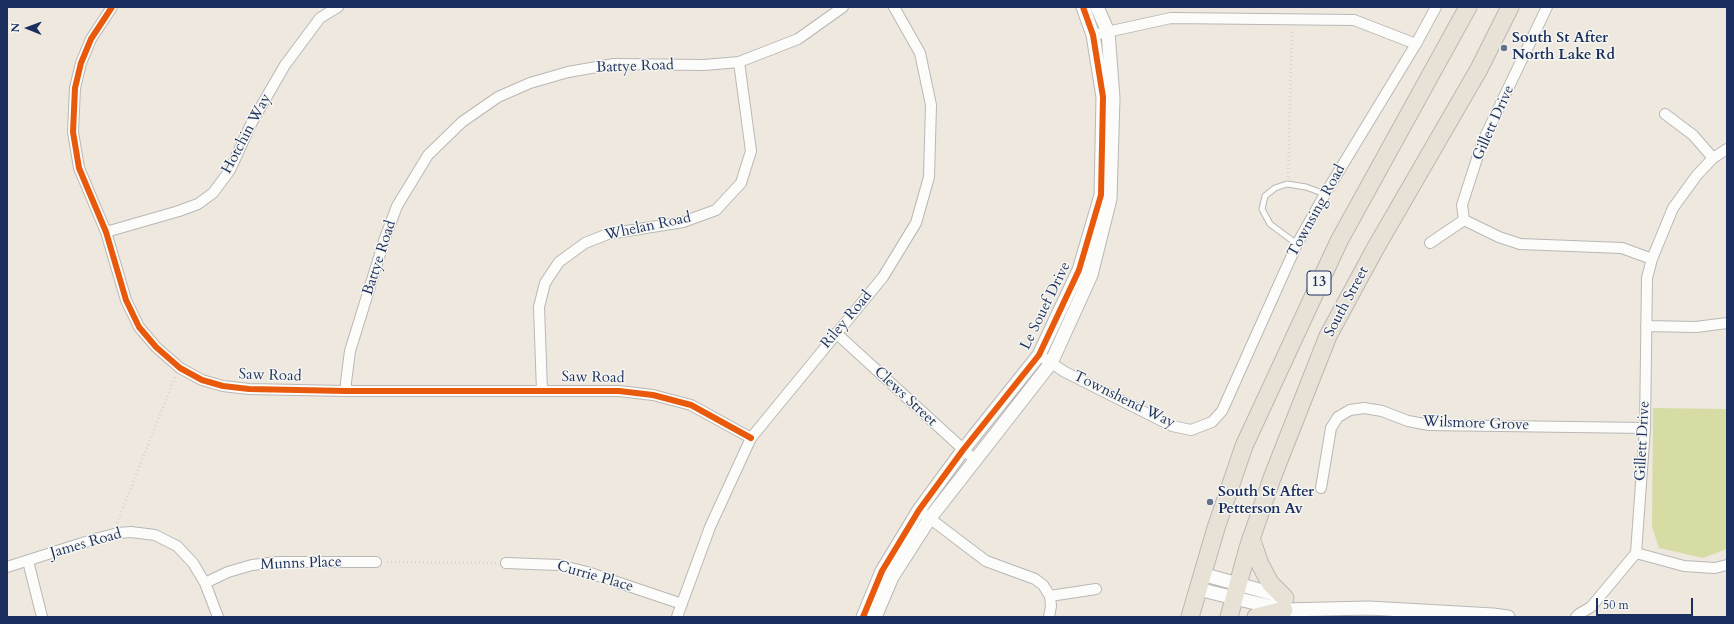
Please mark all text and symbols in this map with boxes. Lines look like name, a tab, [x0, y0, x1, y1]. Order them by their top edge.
north arrow	[8, 8, 48, 48]
text: N	[8, 23, 23, 33]
place label: South St After North Lake Rd	[1512, 30, 1615, 65]
marker: South St After North Lake Rd	[1499, 43, 1509, 53]
street label: Battye Road	[596, 57, 674, 77]
street label: Gillett Drive	[1469, 83, 1519, 163]
street label: Hotchin Way	[218, 91, 276, 177]
street label: Townsing Road	[1284, 162, 1350, 260]
street label: Whelan Road	[603, 209, 693, 245]
street label: Battye Road	[359, 218, 401, 298]
street label: Le Souef Drive	[1017, 259, 1075, 353]
street label: South Street	[1321, 264, 1373, 340]
road number: 13	[1307, 271, 1331, 295]
street label: Riley Road	[818, 287, 876, 353]
street label: Clews Street	[870, 363, 940, 431]
street label: Saw Road	[238, 366, 302, 386]
street label: Saw Road	[561, 368, 625, 388]
street label: Townshend Way	[1070, 368, 1178, 432]
street label: Gillett Drive	[1632, 400, 1654, 482]
street label: Wilsmore Grove	[1422, 413, 1530, 435]
place label: South St After Petterson Av	[1218, 484, 1314, 519]
marker: South St After Petterson Av	[1205, 497, 1215, 507]
street label: James Road	[48, 525, 124, 563]
street label: Munns Place	[260, 554, 342, 574]
street label: Currie Place	[555, 558, 635, 596]
scale bar	[1598, 590, 1695, 616]
text: 50 m	[1603, 597, 1629, 613]

